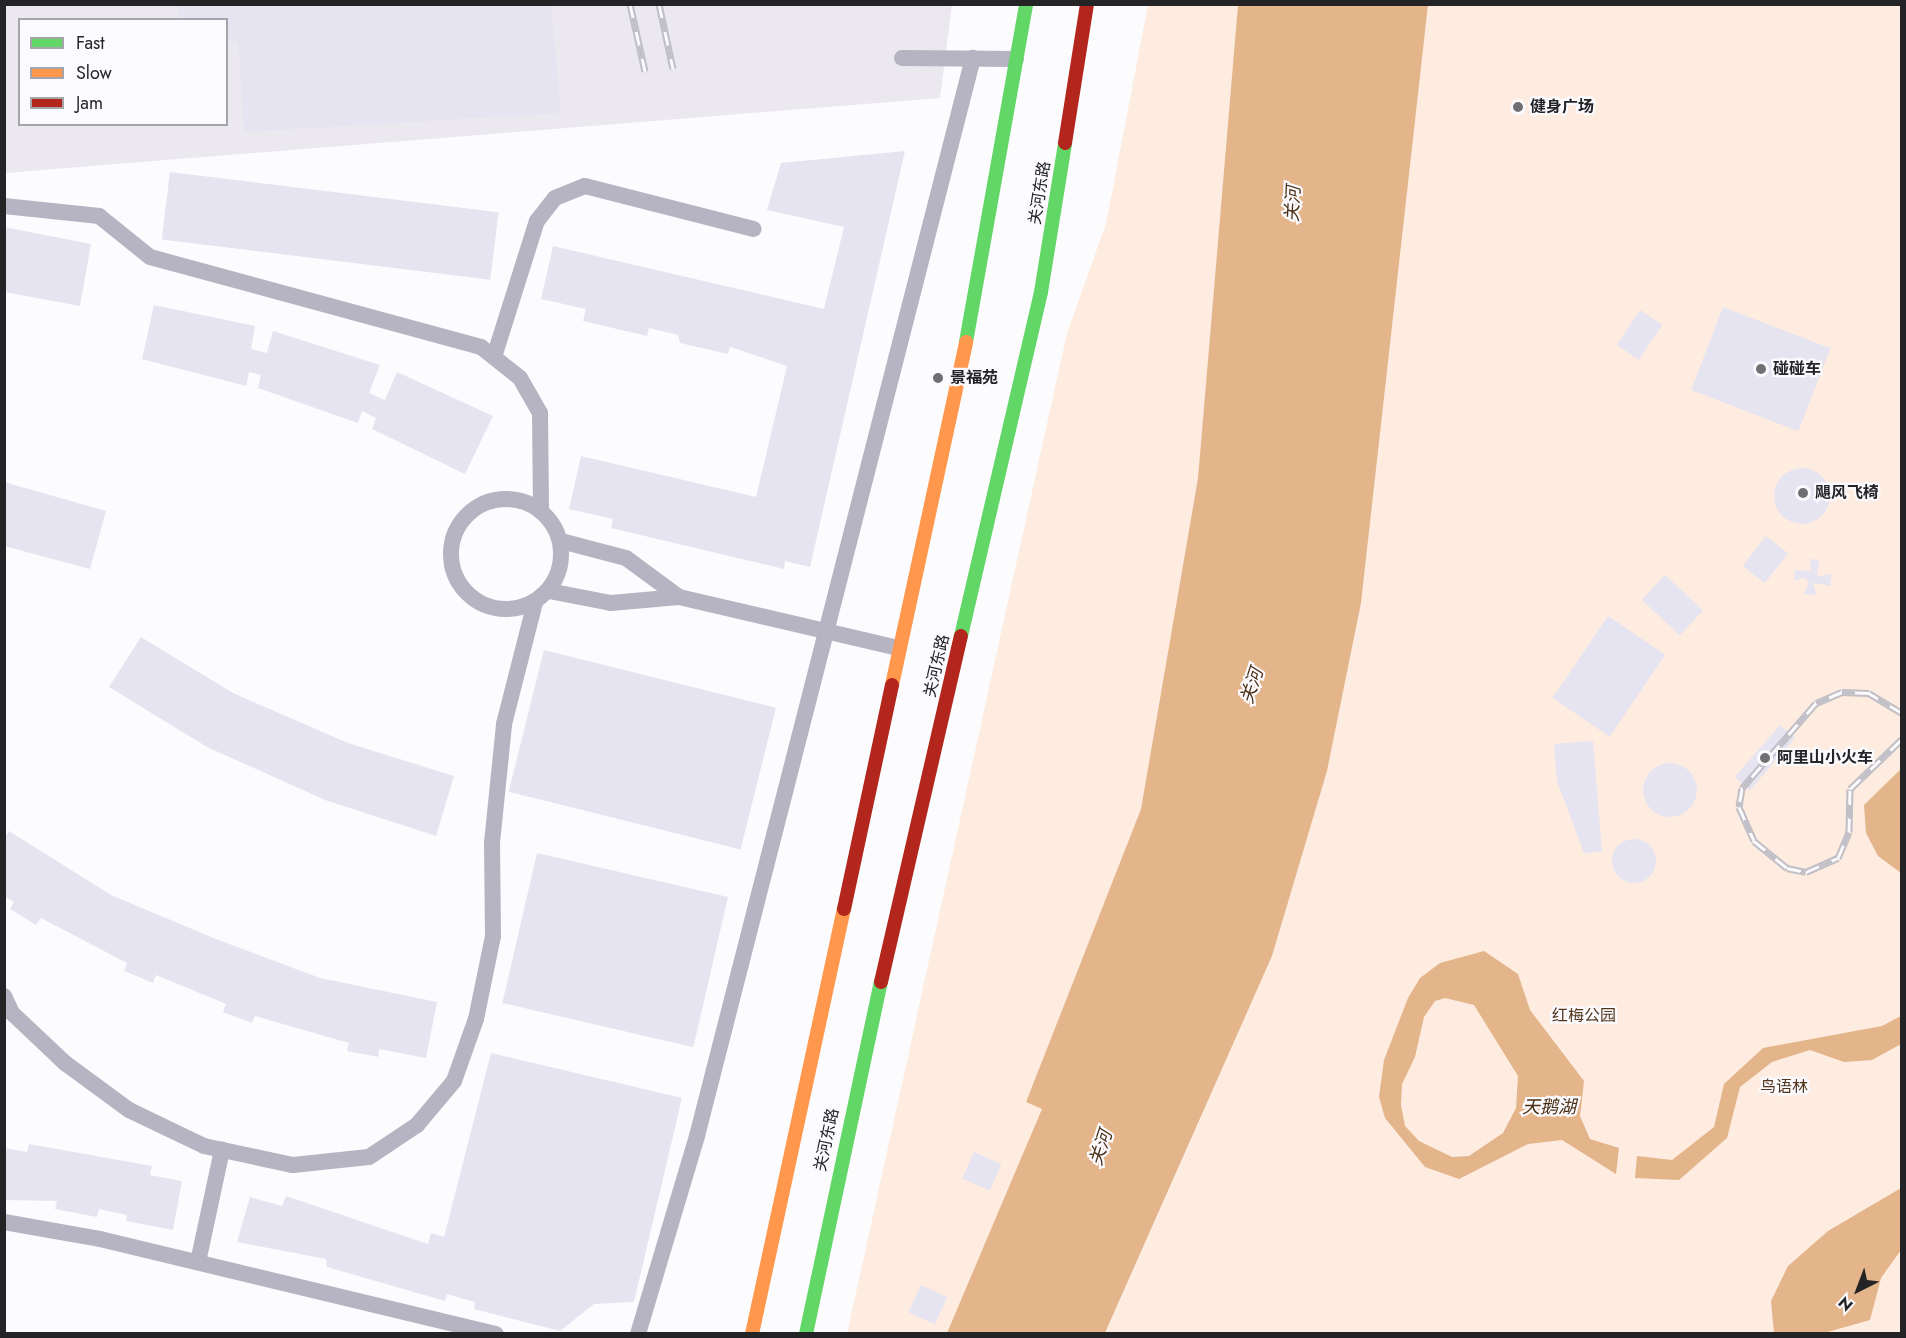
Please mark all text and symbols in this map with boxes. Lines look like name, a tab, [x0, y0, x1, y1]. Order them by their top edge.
legend	[18, 18, 228, 126]
text: Fast	[76, 30, 105, 56]
text: Slow	[76, 60, 112, 86]
text: Jam	[76, 90, 103, 116]
place label: 健身广场	[1530, 97, 1594, 117]
marker: 健身广场	[1511, 100, 1525, 114]
street label: 关河东路	[1026, 160, 1054, 226]
water label: 关河	[1281, 185, 1305, 223]
place label: 碰碰车	[1773, 359, 1821, 379]
marker: 碰碰车	[1754, 362, 1768, 376]
place label: 景福苑	[950, 368, 998, 388]
marker: 景福苑	[931, 371, 945, 385]
place label: 飓风飞椅	[1815, 483, 1879, 503]
marker: 飓风飞椅	[1796, 486, 1810, 500]
street label: 关河东路	[920, 633, 954, 699]
water label: 关河	[1236, 666, 1268, 706]
place label: 阿里山小火车	[1777, 748, 1873, 768]
marker: 阿里山小火车	[1758, 751, 1772, 765]
park label: 红梅公园	[1552, 1006, 1616, 1026]
park label: 鸟语林	[1760, 1077, 1808, 1097]
water label: 天鹅湖	[1522, 1096, 1576, 1118]
street label: 关河东路	[811, 1107, 843, 1173]
water label: 关河	[1085, 1128, 1117, 1168]
north arrow	[1828, 1260, 1888, 1320]
text: N	[1833, 1291, 1858, 1317]

